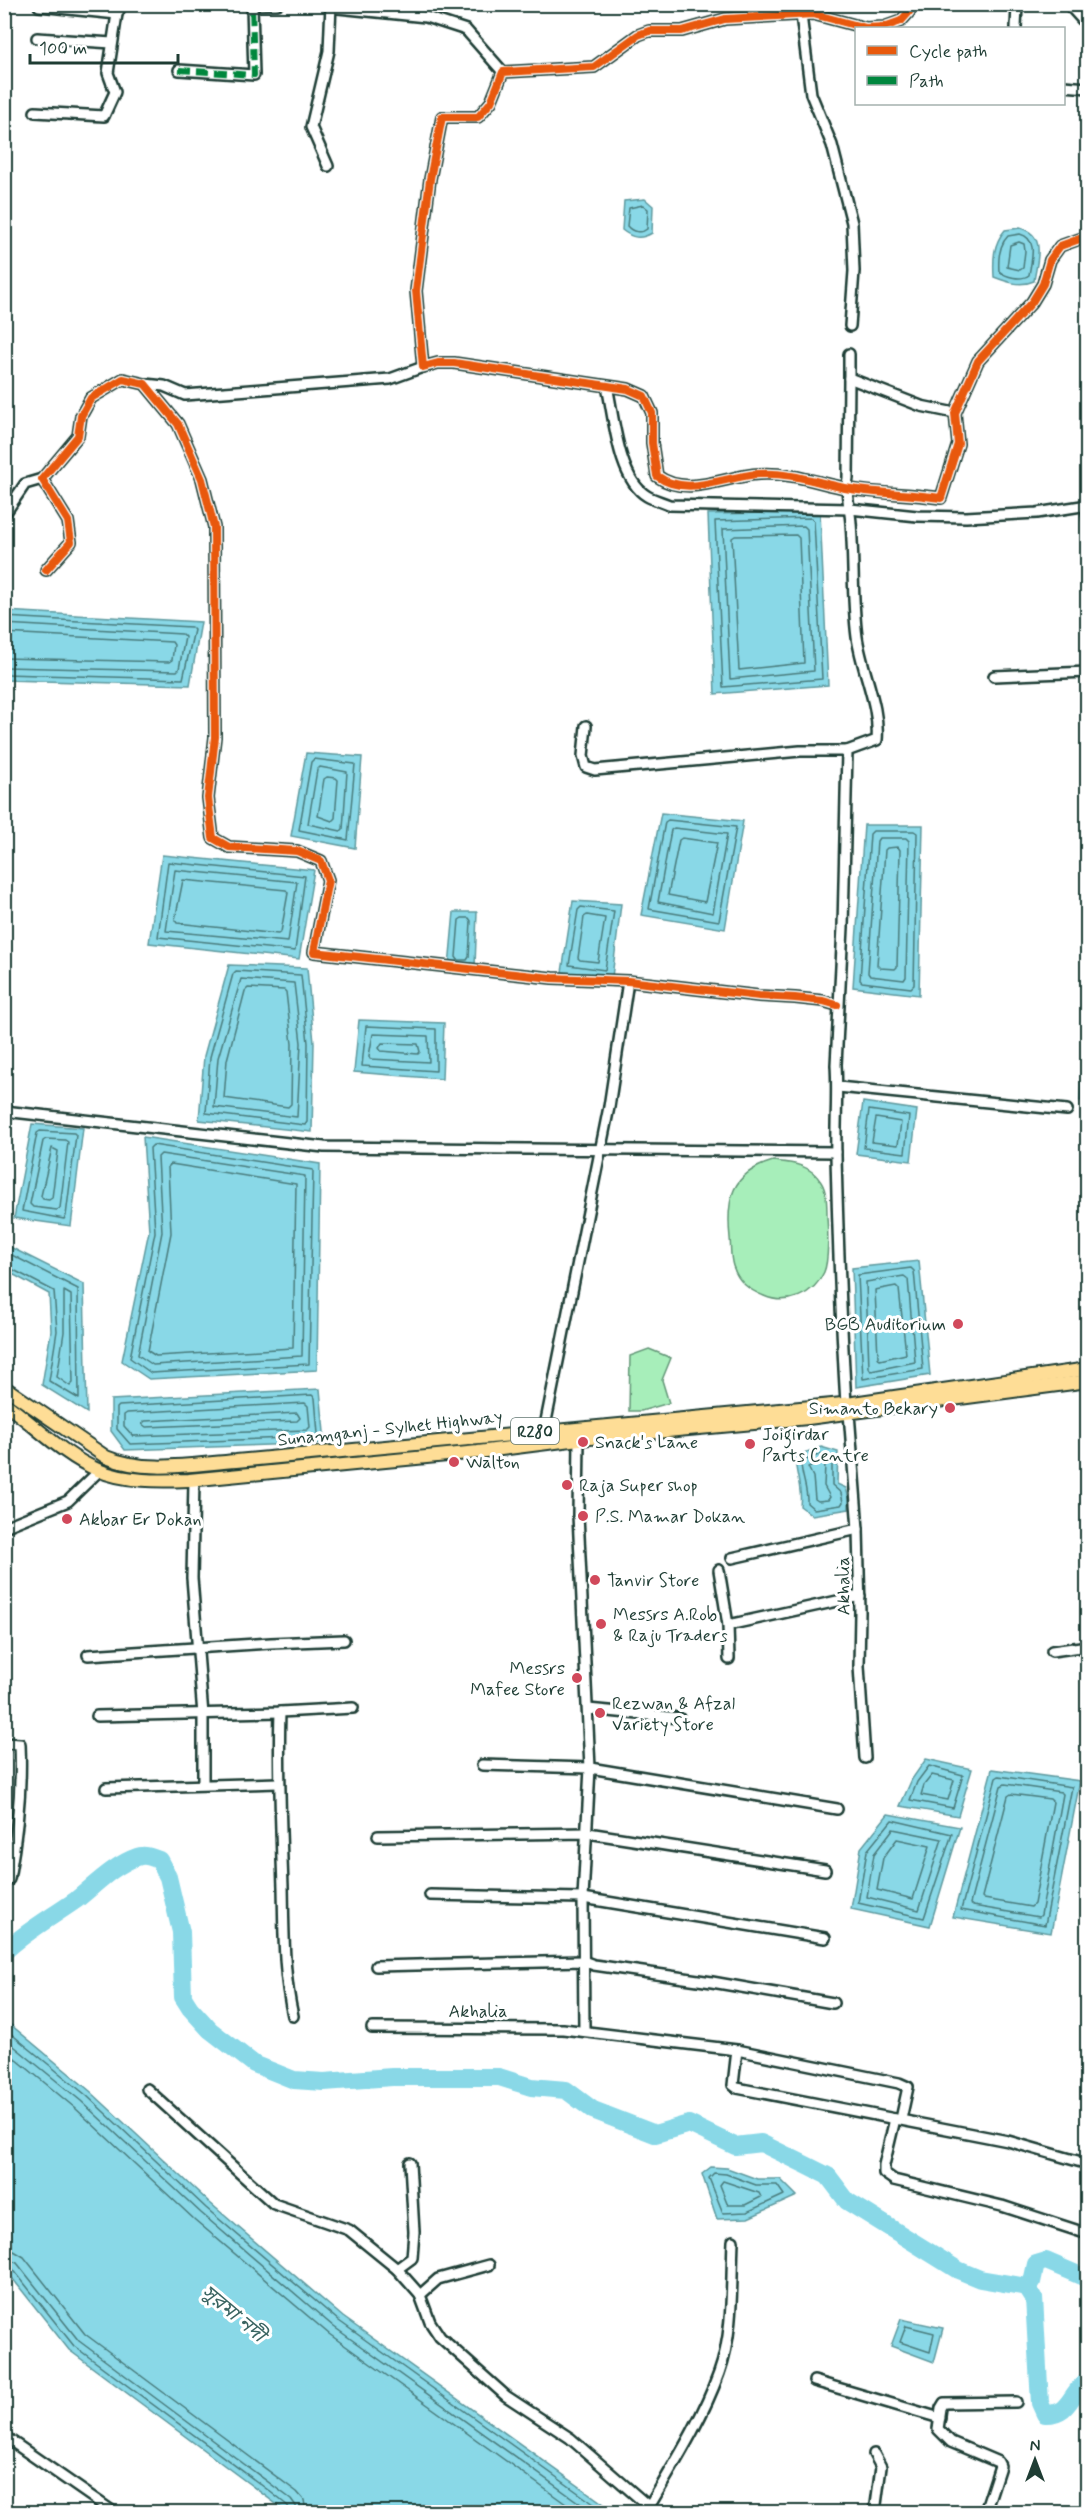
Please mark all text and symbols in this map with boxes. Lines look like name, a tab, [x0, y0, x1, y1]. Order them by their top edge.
scale bar	[30, 27, 178, 65]
legend	[855, 27, 1065, 105]
text: 100 m	[39, 37, 87, 61]
text: Cycle path	[909, 40, 987, 64]
text: Path	[909, 70, 944, 94]
place label: BGB Auditorium	[825, 1313, 946, 1337]
marker: BGB Auditorium	[951, 1317, 965, 1331]
place label: Simanto Bekary	[809, 1397, 938, 1421]
marker: Simanto Bekary	[943, 1401, 957, 1415]
street label: Sunamganj - Sylhet Highway	[276, 1405, 504, 1453]
road number: R280	[511, 1418, 559, 1444]
place label: Joigirdar Parts Centre	[762, 1423, 869, 1468]
place label: Snack's Lane	[595, 1431, 698, 1455]
marker: Snack's Lane	[576, 1435, 590, 1449]
marker: Joigirdar Parts Centre	[743, 1437, 757, 1451]
place label: Walton	[466, 1451, 520, 1475]
marker: Walton	[447, 1455, 461, 1469]
place label: Raja Super shop	[579, 1474, 698, 1498]
marker: Raja Super shop	[560, 1478, 574, 1492]
place label: P.S. Mamar Dokan	[595, 1505, 745, 1529]
place label: Akbar Er Dokan	[79, 1508, 201, 1532]
marker: P.S. Mamar Dokan	[576, 1509, 590, 1523]
marker: Akbar Er Dokan	[60, 1512, 74, 1526]
street label: Akhalia	[831, 1556, 857, 1616]
place label: Tanvir Store	[607, 1569, 699, 1593]
marker: Tanvir Store	[588, 1573, 602, 1587]
place label: Messrs A.Rob & Raju Traders	[613, 1603, 728, 1648]
marker: Messrs A.Rob & Raju Traders	[594, 1617, 608, 1631]
place label: Messrs Mafee Store	[470, 1657, 565, 1702]
marker: Messrs Mafee Store	[570, 1671, 584, 1685]
place label: Rezwan & Afzal Variety Store	[612, 1692, 735, 1737]
marker: Rezwan & Afzal Variety Store	[593, 1706, 607, 1720]
street label: Akhalia	[449, 2000, 507, 2024]
water label: সুরমা নদী	[195, 2279, 274, 2351]
north arrow	[1005, 2430, 1065, 2490]
text: N	[1030, 2436, 1040, 2457]

